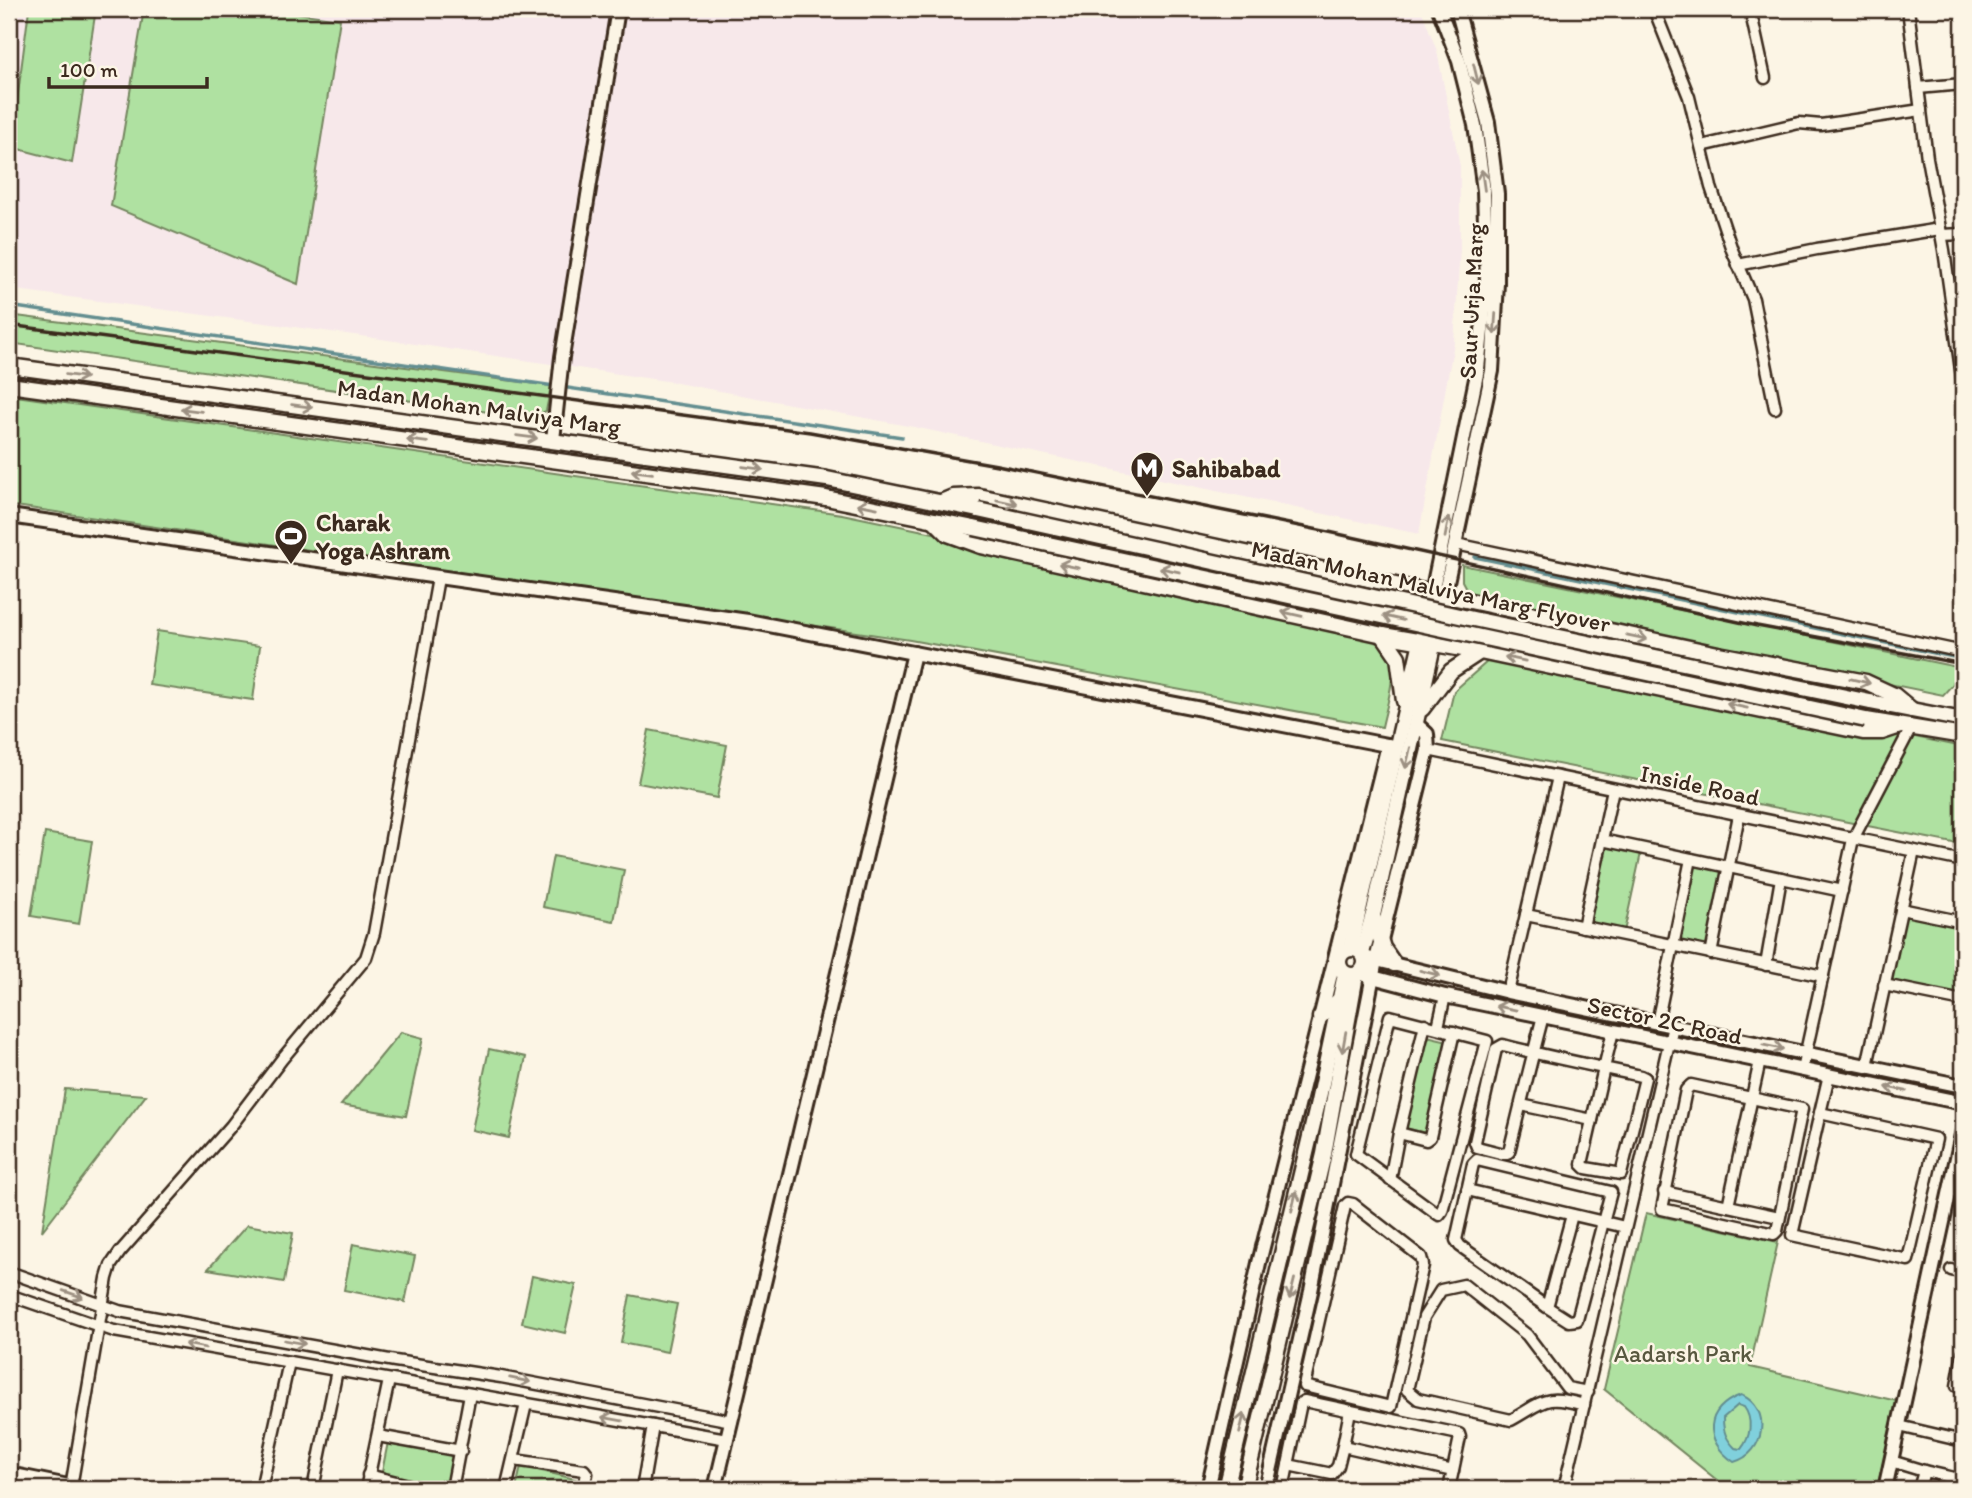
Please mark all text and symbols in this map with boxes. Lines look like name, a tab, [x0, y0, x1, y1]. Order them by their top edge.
scale bar	[49, 46, 206, 90]
text: 100 m	[60, 57, 118, 82]
one-way arrow	[1470, 63, 1483, 85]
one-way arrow	[1476, 170, 1489, 192]
street label: Saur Urja Marg	[1452, 222, 1490, 380]
one-way arrow	[1488, 313, 1501, 335]
one-way arrow	[65, 369, 87, 382]
street label: Madan Mohan Malviya Marg	[335, 373, 623, 441]
one-way arrow	[290, 400, 313, 413]
one-way arrow	[181, 403, 203, 416]
one-way arrow	[515, 430, 538, 443]
one-way arrow	[406, 434, 429, 447]
metro station icon: Sahibabad	[1128, 449, 1166, 498]
place label: Sahibabad	[1172, 454, 1281, 483]
one-way arrow	[741, 462, 763, 475]
one-way arrow	[631, 465, 654, 478]
one-way arrow	[995, 496, 1018, 510]
one-way arrow	[856, 499, 879, 513]
place label: Charak Yoga Ashram	[315, 508, 451, 566]
one-way arrow	[1440, 516, 1454, 539]
sports icon: Charak Yoga Ashram	[272, 517, 310, 566]
street label: Madan Mohan Malviya Marg Flyover	[1249, 534, 1614, 638]
one-way arrow	[1058, 558, 1081, 572]
one-way arrow	[1159, 562, 1182, 576]
one-way arrow	[1281, 607, 1304, 620]
one-way arrow	[1382, 610, 1404, 623]
one-way arrow	[1625, 630, 1648, 644]
one-way arrow	[1504, 651, 1527, 665]
one-way arrow	[1848, 675, 1871, 689]
one-way arrow	[1726, 698, 1749, 712]
one-way arrow	[1401, 746, 1414, 769]
street label: Inside Road	[1637, 758, 1763, 812]
one-way arrow	[1419, 967, 1441, 980]
street label: Sector 2C Road	[1585, 989, 1745, 1051]
one-way arrow	[1495, 1001, 1518, 1015]
one-way arrow	[1337, 1030, 1350, 1053]
one-way arrow	[1761, 1040, 1784, 1054]
one-way arrow	[1885, 1082, 1908, 1096]
one-way arrow	[1289, 1191, 1302, 1213]
one-way arrow	[1285, 1277, 1298, 1299]
one-way arrow	[62, 1289, 84, 1302]
one-way arrow	[283, 1336, 306, 1350]
one-way arrow	[184, 1338, 207, 1352]
park label: Aadarsh Park	[1614, 1339, 1753, 1368]
one-way arrow	[508, 1374, 531, 1388]
one-way arrow	[601, 1412, 624, 1425]
one-way arrow	[1236, 1412, 1249, 1435]

